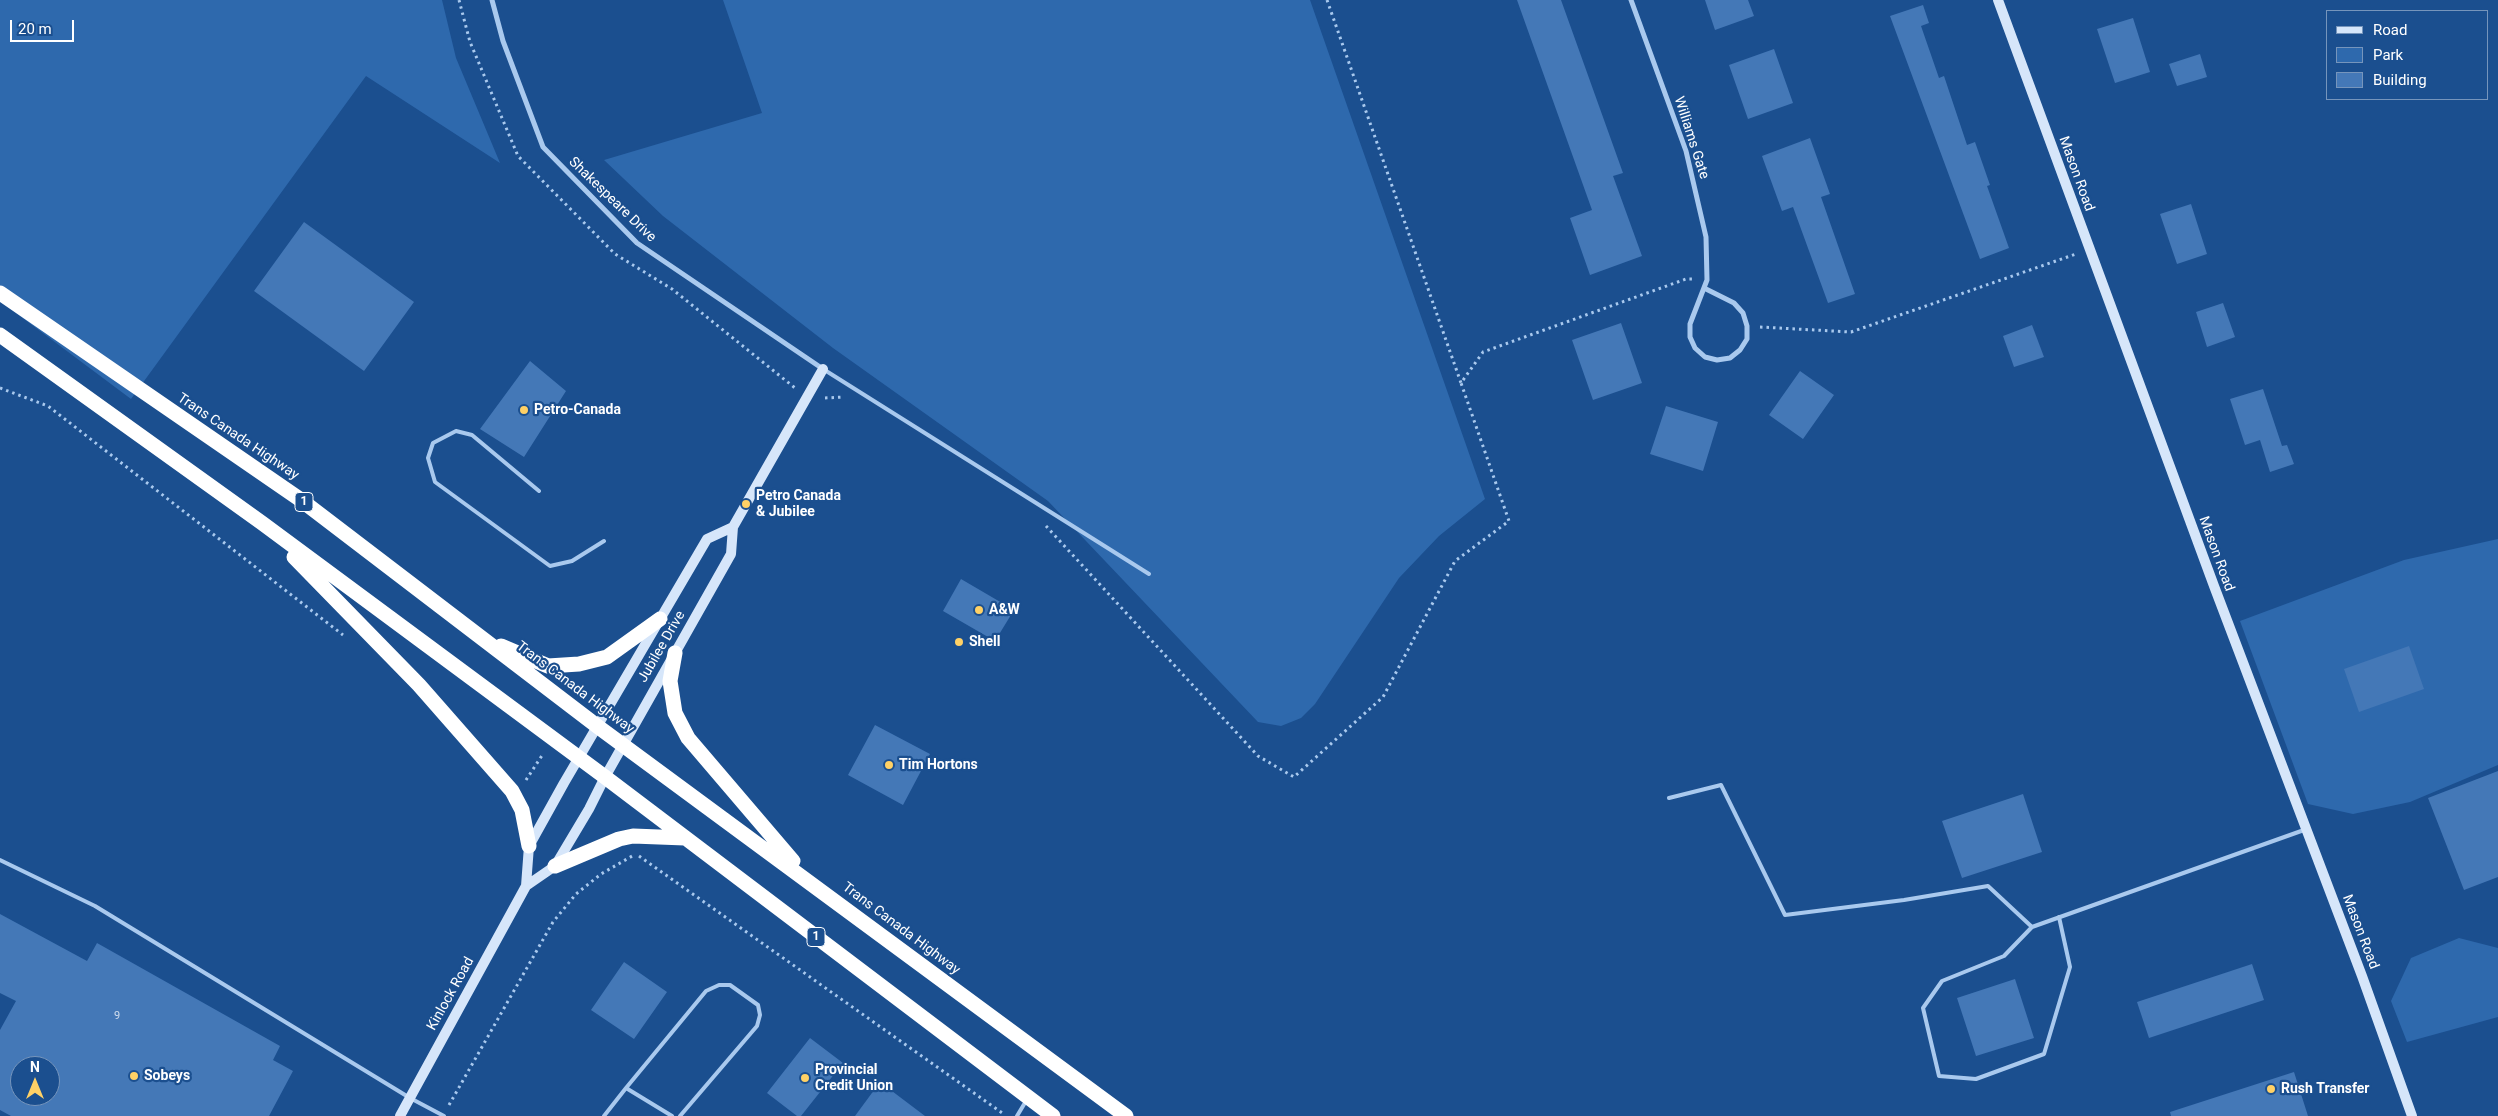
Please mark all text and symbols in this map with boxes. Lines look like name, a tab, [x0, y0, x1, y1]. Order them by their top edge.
scale bar	[12, 10, 76, 42]
legend	[2326, 10, 2488, 100]
text: 20 m	[18, 20, 52, 38]
text: Road	[2373, 21, 2407, 39]
text: Park	[2373, 46, 2403, 64]
text: Building	[2373, 71, 2427, 89]
street label: Williams Gate	[1670, 95, 1712, 181]
street label: Mason Road	[2055, 134, 2097, 214]
street label: Shakespeare Drive	[565, 154, 659, 246]
street label: Trans Canada Highway	[174, 390, 302, 484]
place label: Petro-Canada	[534, 402, 621, 418]
marker: Petro-Canada	[518, 404, 530, 416]
place label: Petro Canada & Jubilee	[756, 488, 841, 520]
road number: 1	[295, 492, 313, 512]
marker: Petro Canada & Jubilee	[740, 498, 752, 510]
street label: Mason Road	[2195, 514, 2237, 594]
place label: A&W	[989, 602, 1020, 618]
marker: A&W	[973, 604, 985, 616]
street label: Jubilee Drive	[635, 608, 689, 686]
place label: Shell	[969, 634, 1000, 650]
marker: Shell	[953, 636, 965, 648]
street label: Trans Canada Highway	[513, 638, 637, 738]
place label: Tim Hortons	[899, 757, 978, 773]
marker: Tim Hortons	[883, 759, 895, 771]
street label: Trans Canada Highway	[839, 879, 963, 979]
street label: Mason Road	[2338, 892, 2382, 972]
road number: 1	[807, 928, 825, 946]
street label: Kinlock Road	[424, 954, 478, 1034]
house number: 9	[114, 1009, 120, 1023]
north arrow	[10, 1056, 60, 1106]
text: N	[30, 1059, 40, 1075]
place label: Provincial Credit Union	[815, 1062, 893, 1094]
place label: Sobeys	[144, 1068, 190, 1084]
marker: Sobeys	[128, 1070, 140, 1082]
marker: Provincial Credit Union	[799, 1072, 811, 1084]
place label: Rush Transfer	[2281, 1081, 2369, 1097]
marker: Rush Transfer	[2265, 1083, 2277, 1095]

